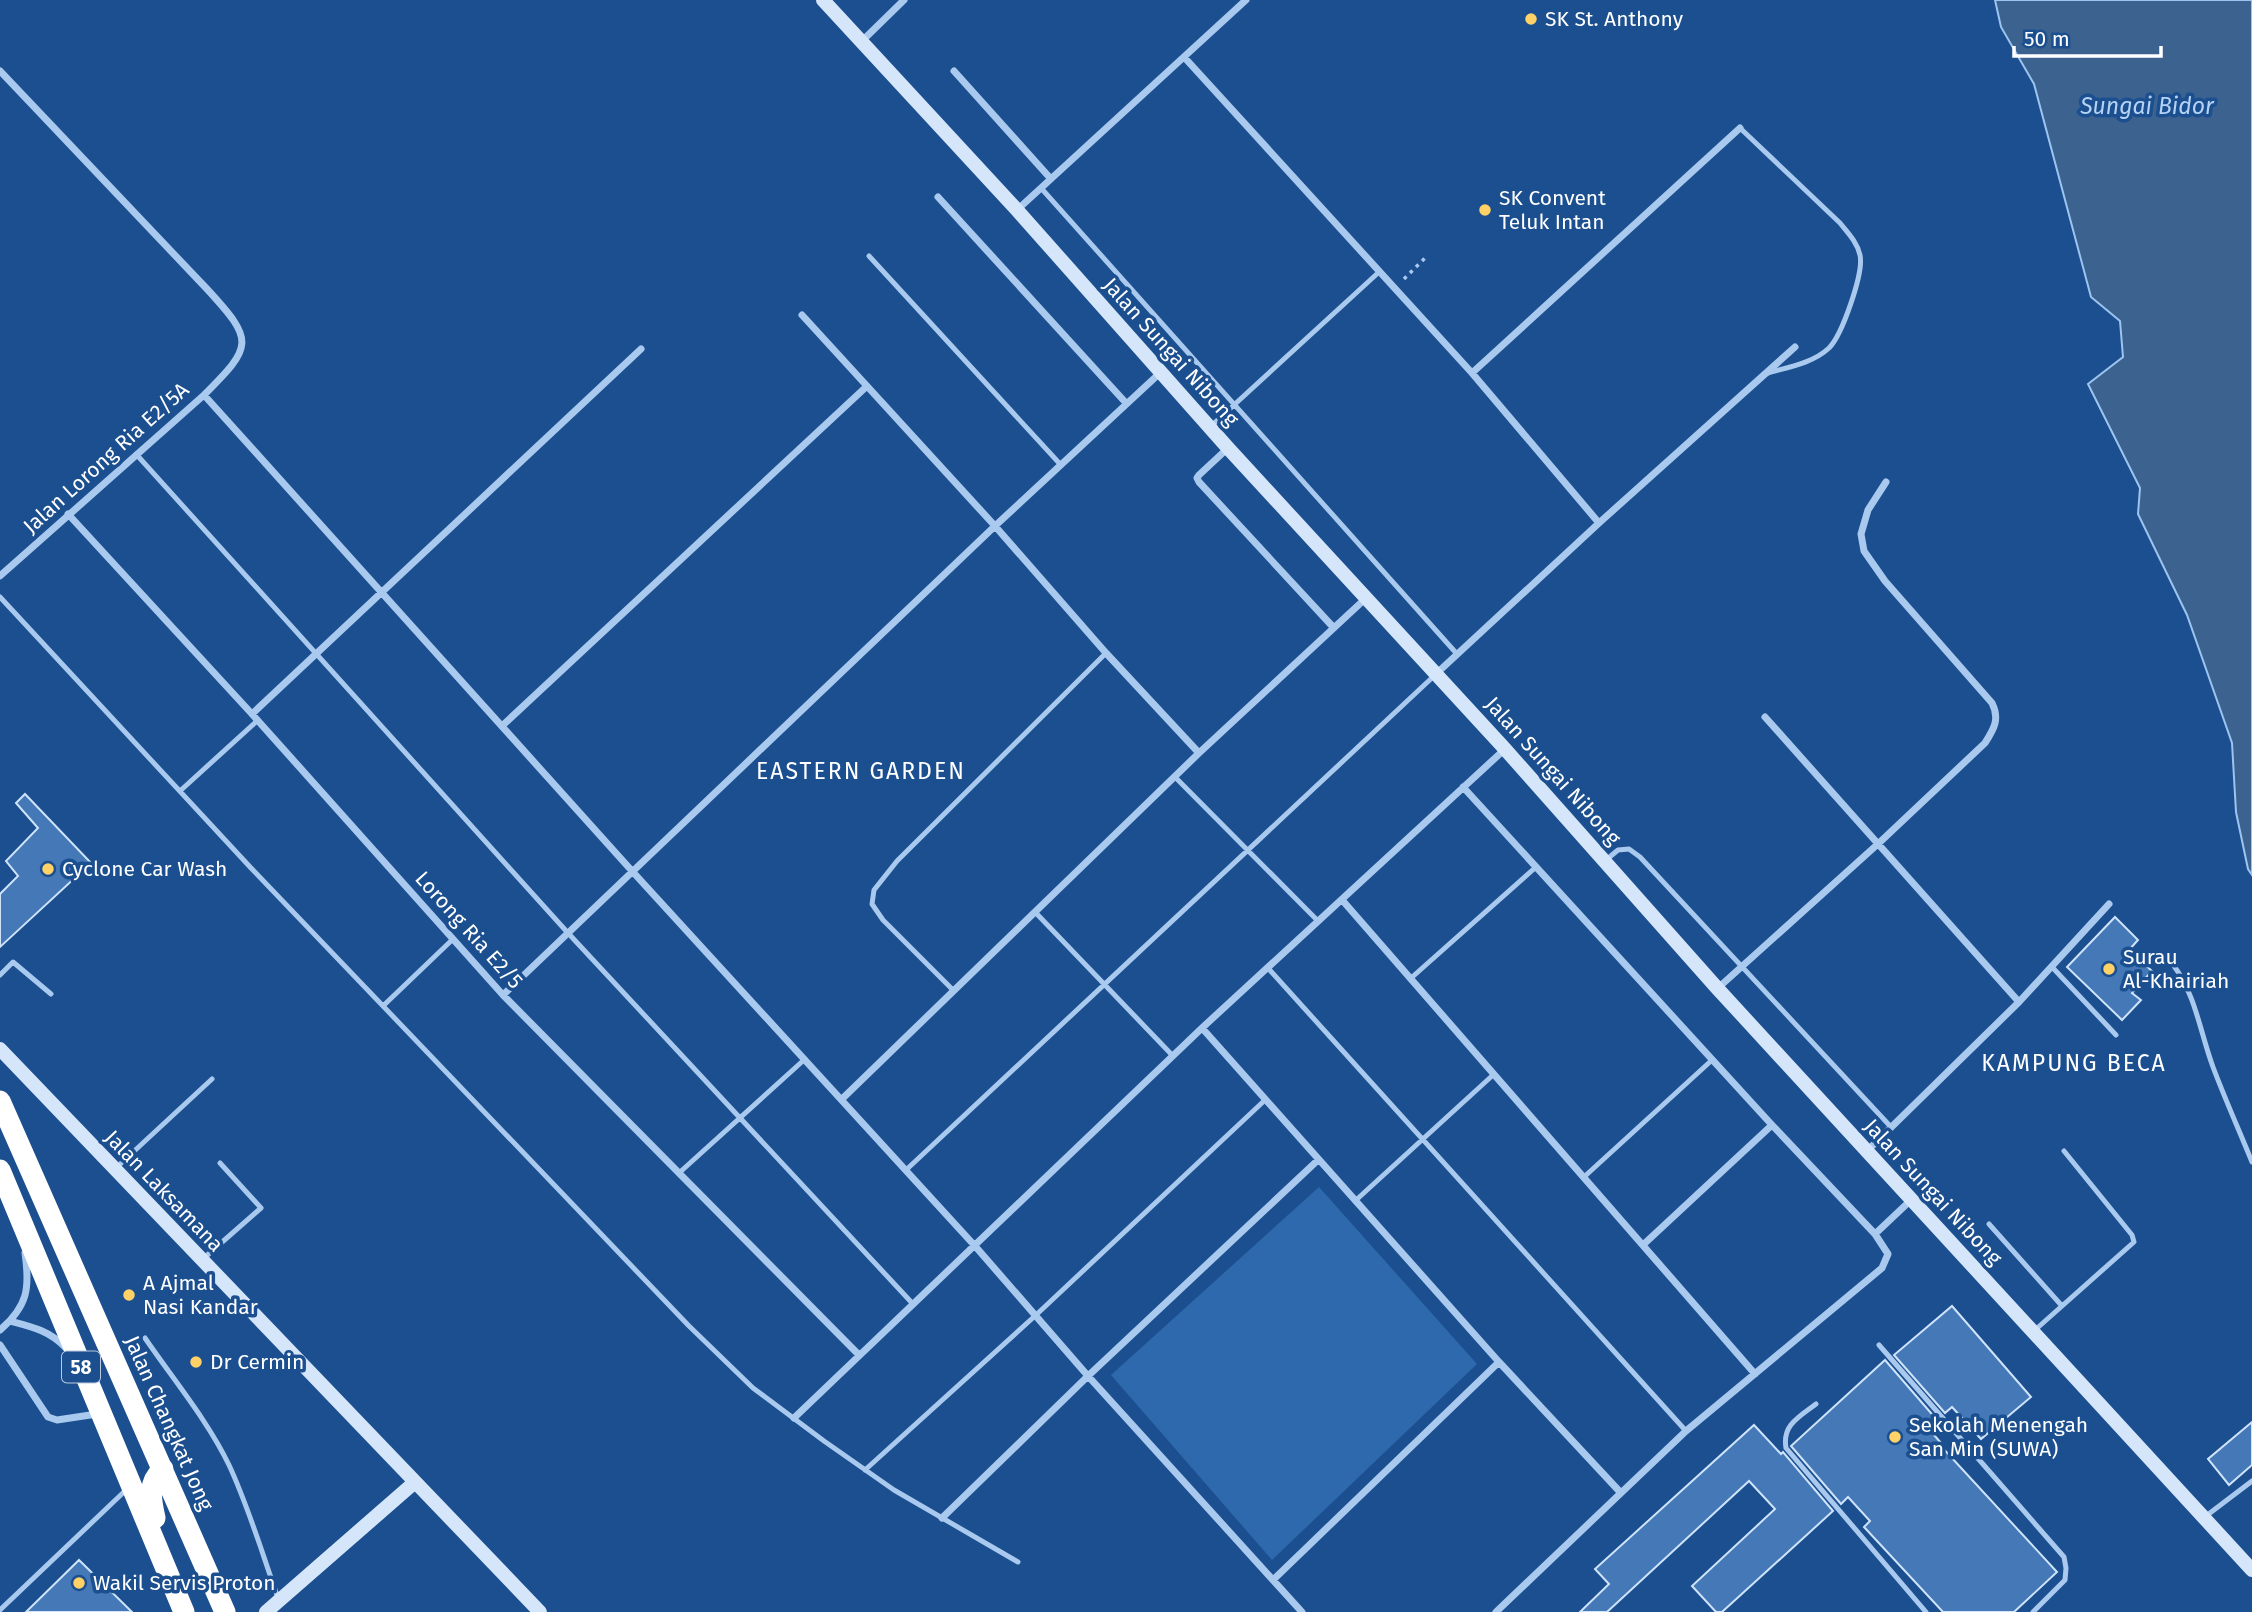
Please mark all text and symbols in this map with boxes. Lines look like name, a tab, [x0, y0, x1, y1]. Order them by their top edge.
place label: SK St. Anthony	[1545, 6, 1684, 32]
marker: SK St. Anthony	[1523, 11, 1539, 27]
scale bar	[2014, 14, 2161, 58]
text: 50 m	[2024, 26, 2070, 52]
water label: Sungai Bidor	[2079, 92, 2215, 120]
place label: SK Convent Teluk Intan	[1499, 185, 1606, 235]
marker: SK Convent Teluk Intan	[1477, 202, 1493, 218]
street label: Jalan Sungai Nibong	[1098, 272, 1244, 432]
street label: Jalan Lorong Ria E2/5A	[18, 377, 194, 539]
street label: Jalan Sungai Nibong	[1480, 691, 1626, 851]
district label: EASTERN GARDEN	[756, 757, 966, 785]
place label: Cyclone Car Wash	[62, 856, 227, 882]
marker: Cyclone Car Wash	[40, 861, 56, 877]
street label: Lorong Ria E2/5	[409, 866, 529, 994]
place label: Surau Al-Khairiah	[2123, 944, 2229, 994]
marker: Surau Al-Khairiah	[2101, 961, 2117, 977]
district label: KAMPUNG BECA	[1981, 1049, 2167, 1077]
street label: Jalan Sungai Nibong	[1858, 1113, 2008, 1271]
street label: Jalan Laksamana	[99, 1125, 229, 1257]
place label: A Ajmal Nasi Kandar	[143, 1270, 258, 1320]
marker: A Ajmal Nasi Kandar	[121, 1287, 137, 1303]
street label: Jalan Changkat Jong	[119, 1332, 219, 1514]
place label: Dr Cermin	[210, 1349, 304, 1375]
road number: 58	[62, 1352, 100, 1382]
marker: Dr Cermin	[188, 1354, 204, 1370]
place label: Sekolah Menengah San Min (SUWA)	[1909, 1412, 2088, 1462]
marker: Sekolah Menengah San Min (SUWA)	[1887, 1429, 1903, 1445]
place label: Wakil Servis Proton	[93, 1570, 276, 1596]
marker: Wakil Servis Proton	[71, 1575, 87, 1591]

